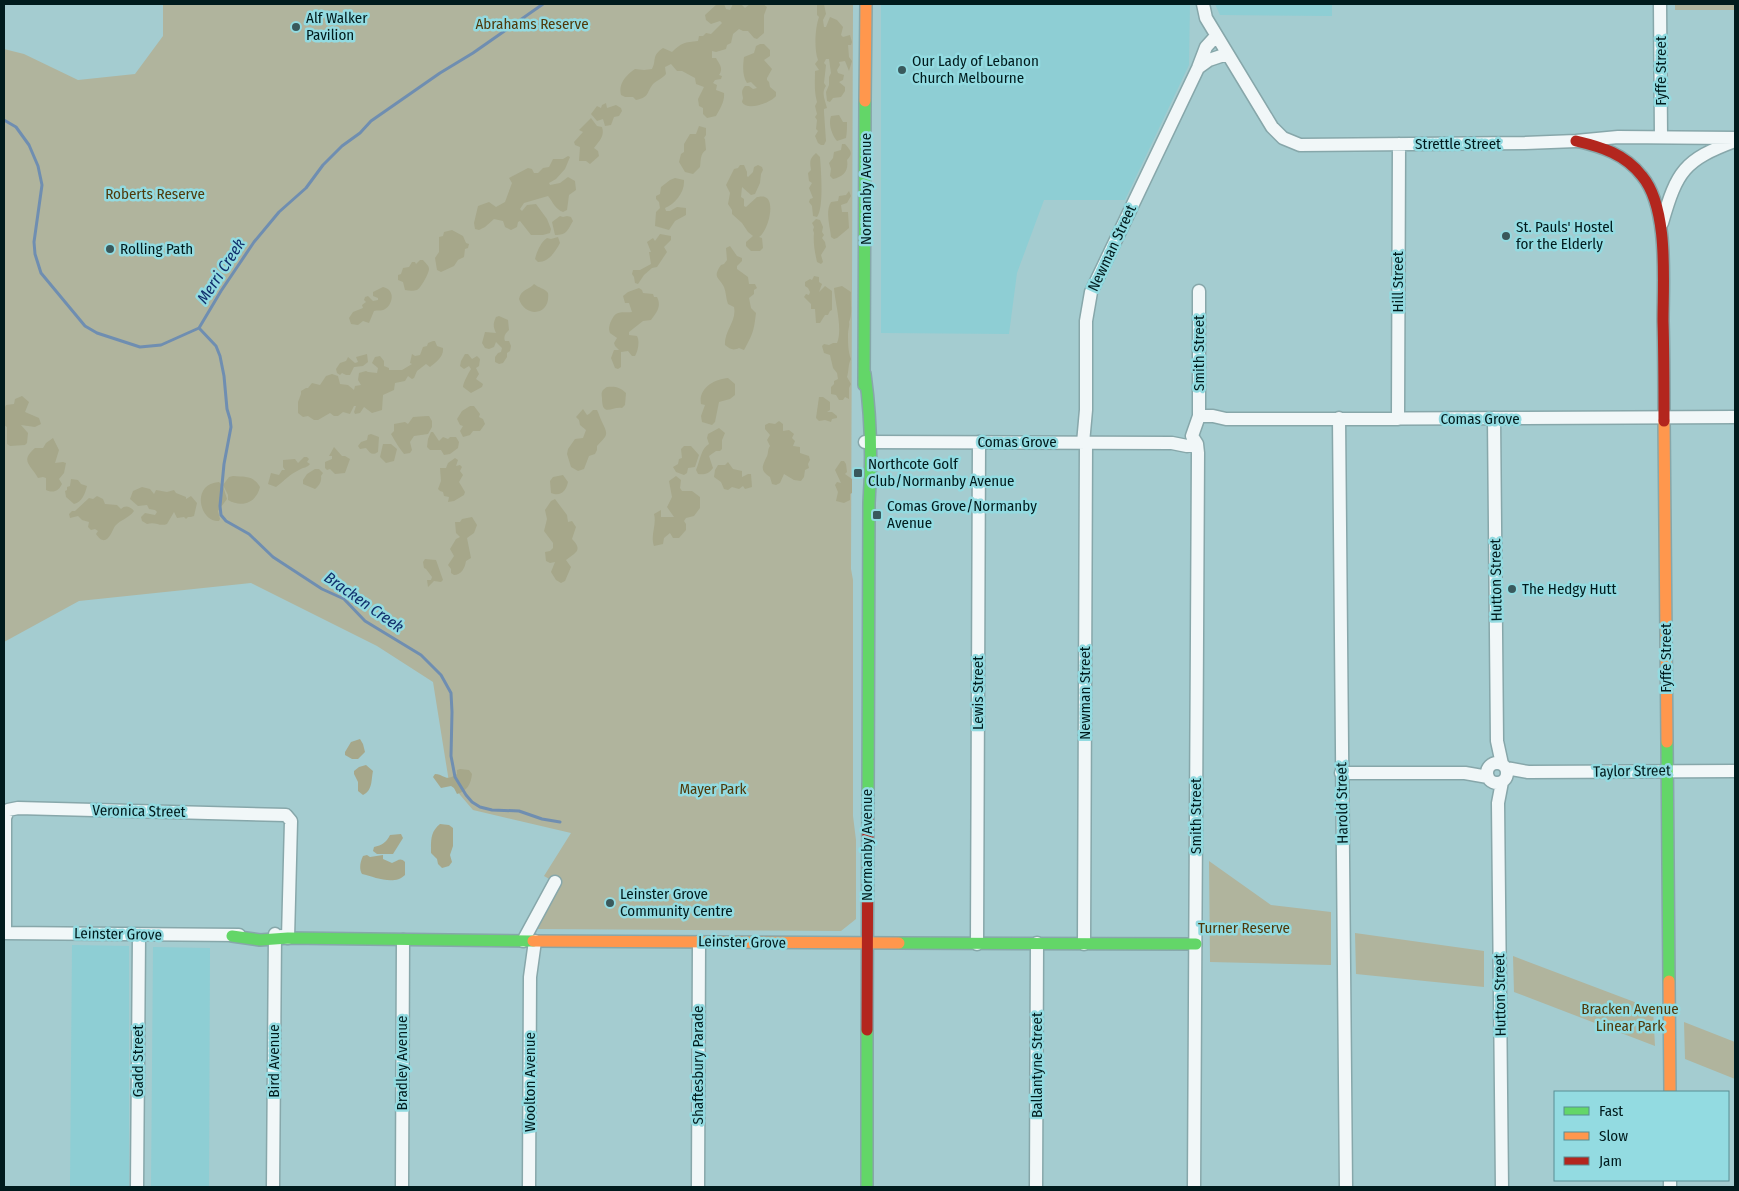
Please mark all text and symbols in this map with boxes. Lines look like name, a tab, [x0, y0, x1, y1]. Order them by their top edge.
place label: Alf Walker Pavilion	[306, 9, 368, 44]
park label: Abrahams Reserve	[475, 15, 589, 33]
marker: Alf Walker Pavilion	[290, 21, 302, 33]
street label: Fyffe Street	[1652, 36, 1670, 106]
place label: Our Lady of Lebanon Church Melbourne	[912, 52, 1039, 87]
marker: Our Lady of Lebanon Church Melbourne	[896, 64, 908, 76]
street label: Normanby Avenue	[857, 133, 875, 245]
street label: Strettle Street	[1415, 135, 1501, 153]
park label: Roberts Reserve	[105, 185, 205, 203]
street label: Newman Street	[1084, 202, 1140, 294]
place label: St. Pauls' Hostel for the Elderly	[1516, 218, 1614, 253]
marker: St. Pauls' Hostel for the Elderly	[1500, 230, 1512, 242]
water label: Merri Creek	[193, 235, 249, 307]
place label: Rolling Path	[120, 240, 193, 258]
marker: Rolling Path	[104, 243, 116, 255]
street label: Hill Street	[1389, 251, 1407, 313]
street label: Smith Street	[1190, 315, 1208, 391]
street label: Comas Grove	[1440, 410, 1520, 428]
street label: Comas Grove	[977, 433, 1057, 451]
place label: Northcote Golf Club/Normanby Avenue	[868, 455, 1015, 490]
marker: Northcote Golf Club/Normanby Avenue	[852, 467, 864, 479]
place label: Comas Grove/Normanby Avenue	[887, 497, 1037, 532]
marker: Comas Grove/Normanby Avenue	[871, 509, 883, 521]
street label: Hutton Street	[1486, 538, 1506, 622]
water label: Bracken Creek	[321, 568, 407, 636]
place label: The Hedgy Hutt	[1522, 580, 1616, 598]
marker: The Hedgy Hutt	[1506, 583, 1518, 595]
street label: Fyffe Street	[1657, 623, 1675, 693]
street label: Newman Street	[1076, 646, 1094, 740]
street label: Lewis Street	[969, 656, 987, 730]
street label: Taylor Street	[1593, 761, 1671, 781]
street label: Harold Street	[1332, 762, 1352, 844]
street label: Smith Street	[1187, 778, 1205, 854]
park label: Mayer Park	[679, 780, 747, 798]
street label: Normanby Avenue	[858, 789, 876, 901]
street label: Veronica Street	[92, 801, 186, 821]
place label: Leinster Grove Community Centre	[620, 885, 733, 920]
marker: Leinster Grove Community Centre	[604, 897, 616, 909]
park label: Turner Reserve	[1198, 919, 1290, 937]
street label: Leinster Grove	[74, 924, 162, 944]
street label: Leinster Grove	[698, 932, 786, 952]
street label: Hutton Street	[1490, 953, 1510, 1037]
park label: Bracken Avenue Linear Park	[1581, 1000, 1679, 1035]
street label: Shaftesbury Parade	[689, 1005, 707, 1125]
street label: Ballantyne Street	[1028, 1012, 1046, 1118]
street label: Bradley Avenue	[393, 1016, 411, 1110]
street label: Bird Avenue	[265, 1024, 283, 1098]
street label: Gadd Street	[129, 1025, 147, 1097]
street label: Woolton Avenue	[521, 1032, 539, 1132]
legend	[1554, 1091, 1729, 1181]
text: Fast	[1599, 1102, 1623, 1120]
text: Slow	[1599, 1127, 1628, 1145]
text: Jam	[1599, 1152, 1622, 1170]

